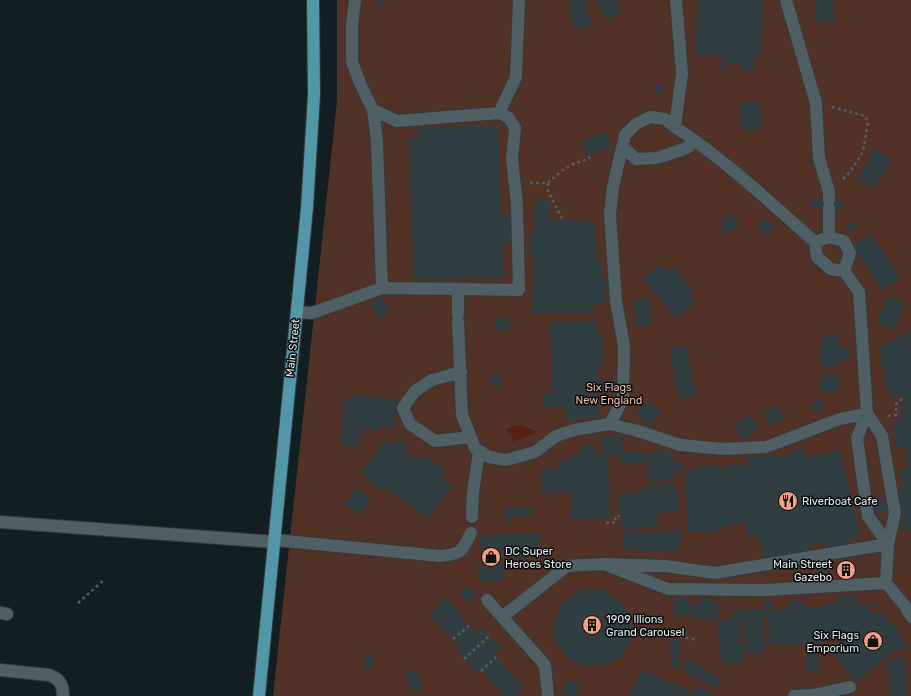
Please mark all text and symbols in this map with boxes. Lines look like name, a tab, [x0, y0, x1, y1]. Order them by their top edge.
street label: Main Street	[283, 317, 303, 378]
park label: Six Flags New England	[576, 381, 642, 407]
restaurant icon: Riverboat Cafe	[777, 490, 799, 512]
place label: Riverboat Cafe	[802, 495, 878, 508]
place label: DC Super Heroes Store	[505, 545, 572, 571]
shop icon: DC Super Heroes Store	[480, 546, 502, 568]
place label: Main Street Gazebo	[773, 558, 833, 584]
building icon: Main Street Gazebo	[835, 559, 857, 581]
place label: 1909 Illions Grand Carousel	[606, 613, 684, 639]
building icon: 1909 Illions Grand Carousel	[581, 614, 603, 636]
place label: Six Flags Emporium	[806, 629, 859, 655]
shop icon: Six Flags Emporium	[862, 630, 884, 652]

